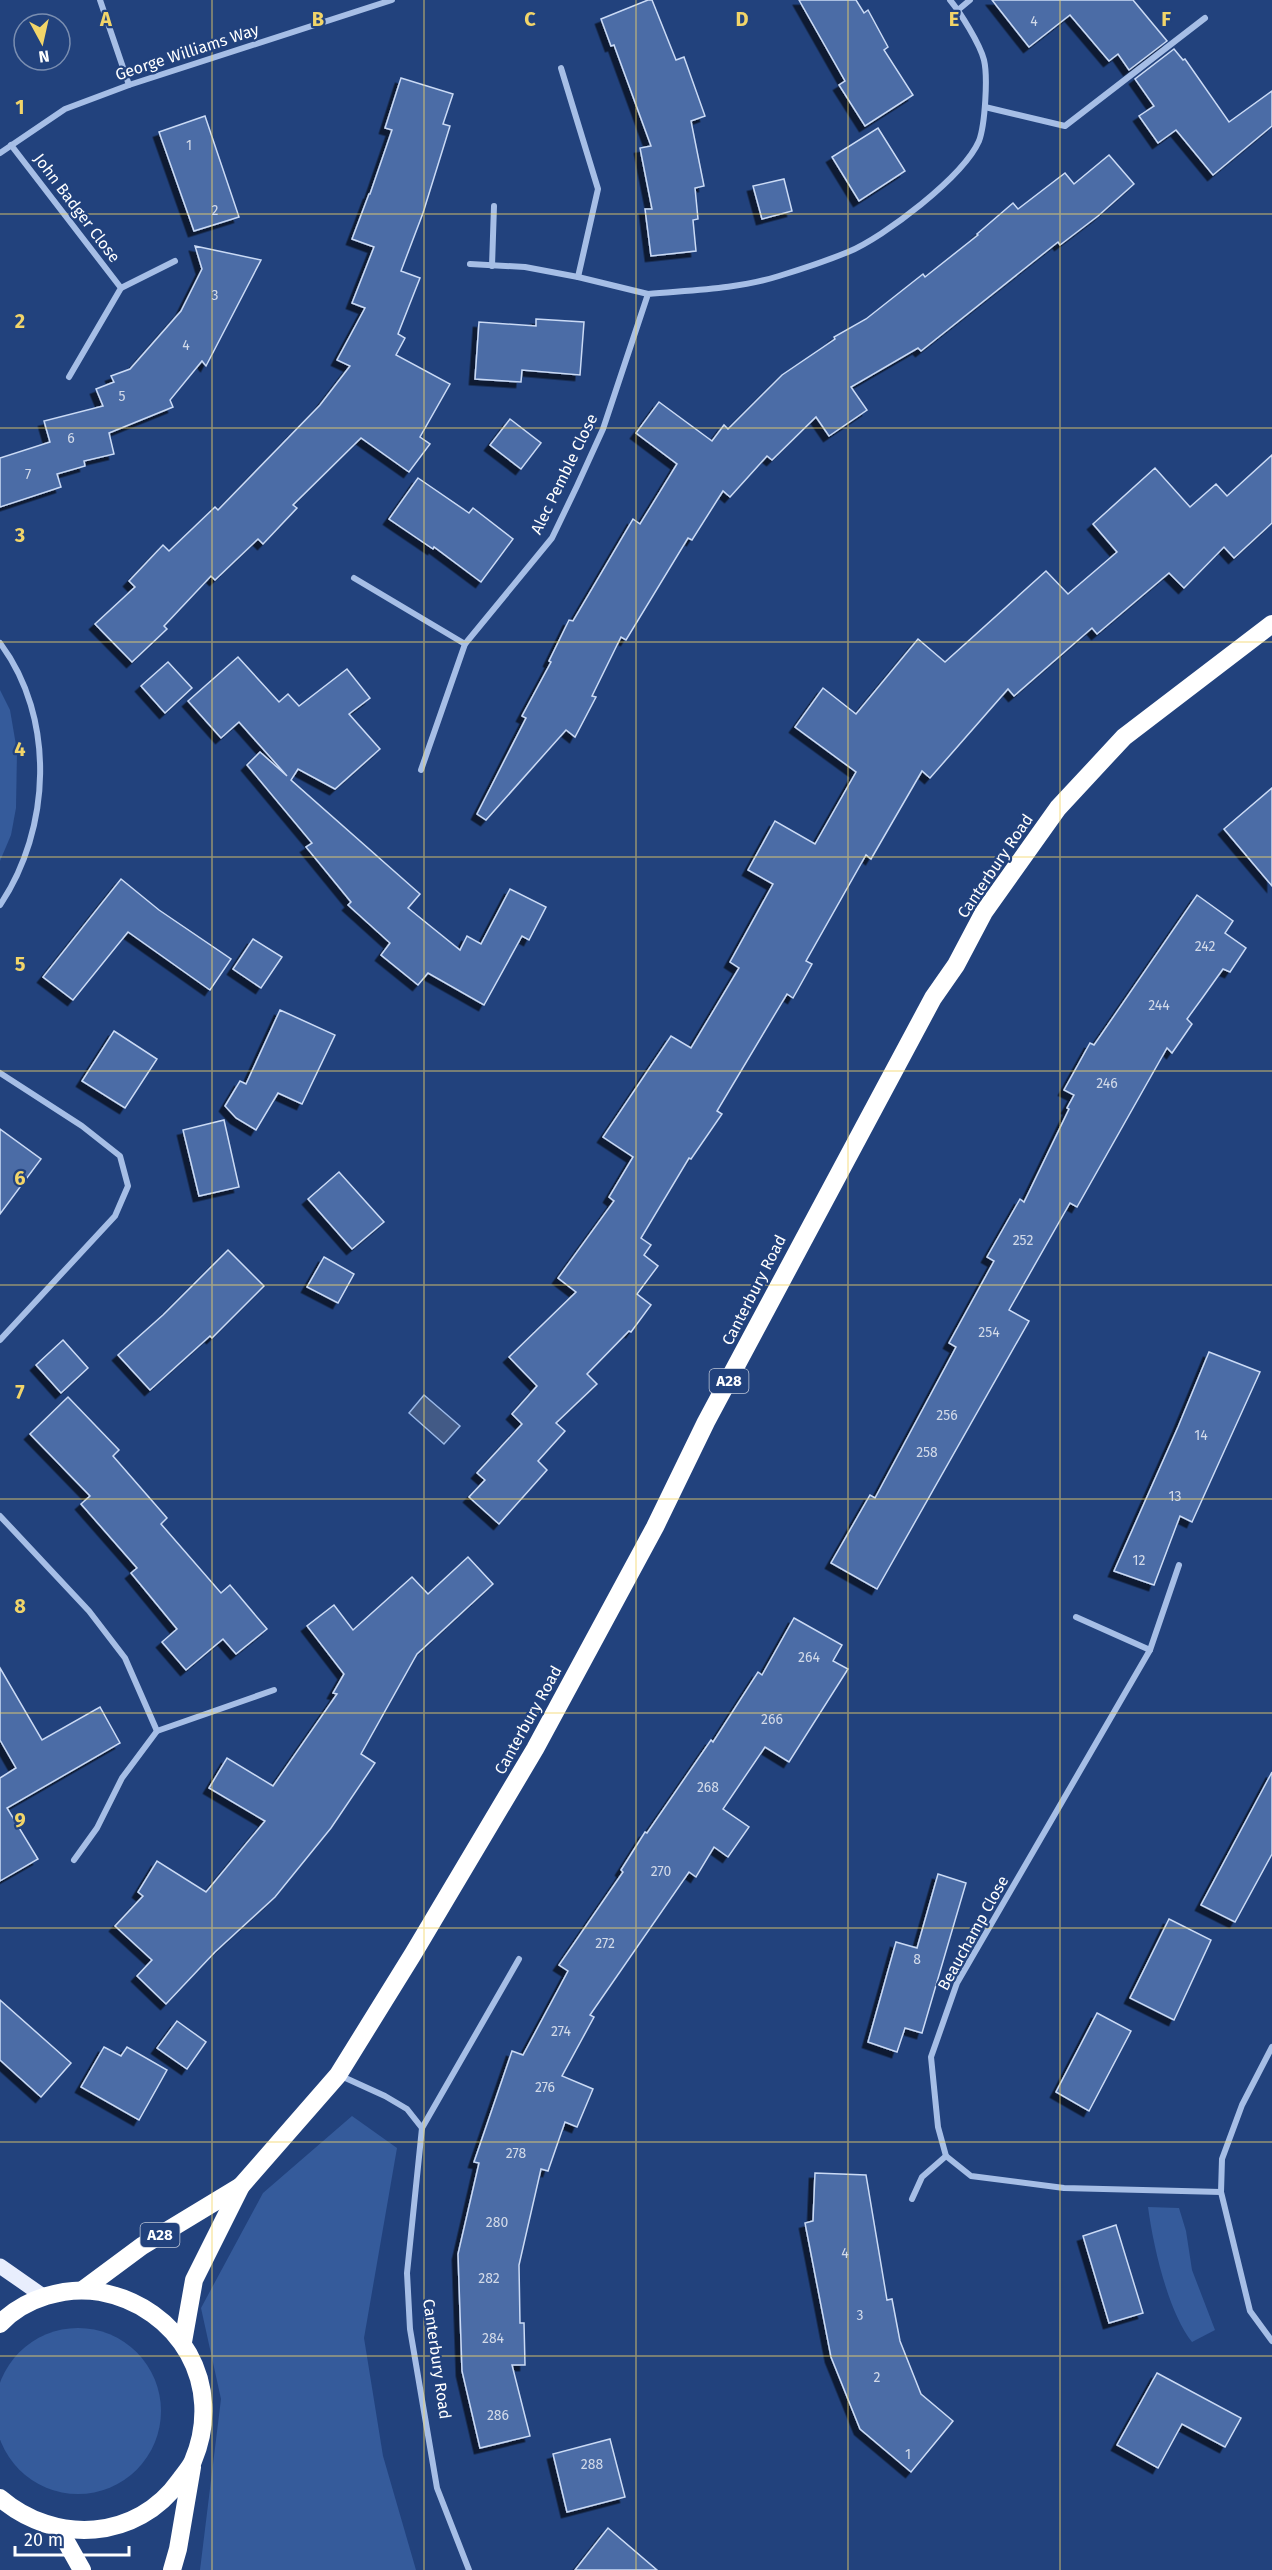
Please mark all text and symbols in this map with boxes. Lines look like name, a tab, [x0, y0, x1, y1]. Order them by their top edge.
text: A	[99, 7, 113, 31]
text: B	[312, 7, 324, 31]
text: C	[524, 7, 536, 31]
text: D	[735, 7, 749, 31]
text: E	[949, 7, 959, 31]
text: F	[1161, 7, 1171, 31]
north arrow	[12, 12, 72, 72]
house number: 4	[1030, 13, 1038, 30]
street label: George Williams Way	[113, 20, 261, 84]
text: N	[37, 46, 51, 67]
text: 1	[15, 95, 25, 119]
house number: 1	[186, 137, 192, 154]
street label: John Badger Close	[30, 150, 124, 266]
house number: 2	[212, 202, 219, 219]
house number: 3	[212, 287, 219, 304]
text: 2	[15, 309, 25, 333]
house number: 4	[182, 337, 190, 354]
house number: 5	[118, 388, 126, 405]
street label: Alec Pemble Close	[527, 411, 601, 537]
house number: 6	[67, 430, 75, 447]
house number: 7	[25, 466, 31, 483]
text: 3	[14, 523, 25, 547]
text: 4	[14, 737, 26, 761]
street label: Canterbury Road	[953, 810, 1037, 922]
house number: 242	[1195, 938, 1215, 955]
text: 5	[15, 952, 26, 976]
house number: 244	[1148, 997, 1170, 1014]
house number: 246	[1096, 1075, 1118, 1092]
text: 6	[14, 1166, 26, 1190]
street label: Canterbury Road	[718, 1232, 790, 1348]
house number: 252	[1013, 1232, 1033, 1249]
house number: 254	[978, 1324, 1000, 1341]
road number: A28	[710, 1369, 748, 1393]
text: 7	[15, 1380, 25, 1404]
house number: 256	[936, 1407, 958, 1424]
house number: 14	[1194, 1427, 1208, 1444]
house number: 258	[916, 1444, 938, 1461]
house number: 13	[1168, 1488, 1182, 1505]
house number: 12	[1133, 1552, 1146, 1569]
text: 8	[14, 1594, 26, 1618]
house number: 264	[798, 1649, 820, 1666]
street label: Canterbury Road	[490, 1662, 566, 1778]
house number: 266	[761, 1711, 783, 1728]
house number: 268	[697, 1779, 719, 1796]
text: 9	[14, 1808, 26, 1832]
house number: 270	[651, 1863, 672, 1880]
street label: Beauchamp Close	[934, 1872, 1012, 1994]
house number: 272	[595, 1935, 615, 1952]
house number: 8	[913, 1951, 921, 1968]
house number: 274	[551, 2023, 571, 2040]
house number: 276	[535, 2079, 555, 2096]
house number: 278	[506, 2145, 526, 2162]
house number: 280	[486, 2214, 508, 2231]
road number: A28	[140, 2223, 180, 2247]
house number: 4	[841, 2245, 849, 2262]
house number: 282	[478, 2270, 500, 2287]
street label: Canterbury Road	[419, 2298, 455, 2420]
house number: 3	[857, 2307, 864, 2324]
house number: 284	[482, 2330, 505, 2347]
house number: 2	[874, 2369, 881, 2386]
house number: 286	[487, 2407, 509, 2424]
house number: 1	[905, 2446, 911, 2463]
house number: 288	[581, 2456, 603, 2473]
scale bar	[15, 2519, 129, 2557]
text: 20 m	[24, 2529, 63, 2551]

